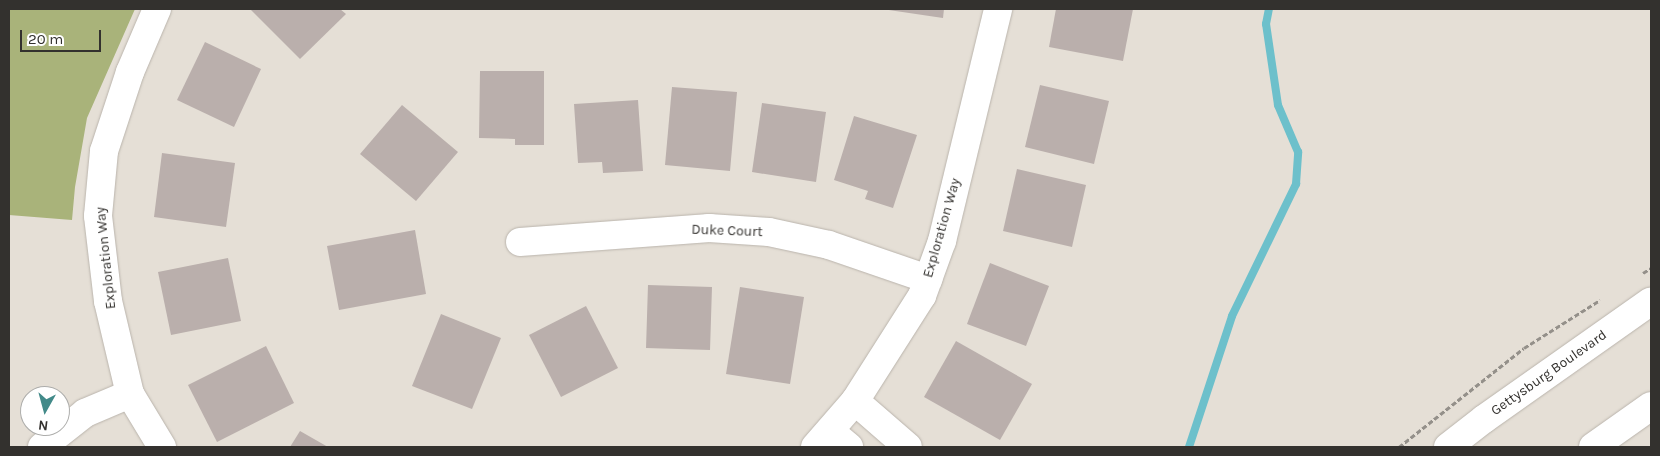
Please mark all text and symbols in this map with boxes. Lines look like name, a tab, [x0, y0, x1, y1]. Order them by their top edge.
scale bar	[22, 20, 104, 52]
text: 20 m	[28, 30, 63, 48]
street label: Exploration Way	[920, 176, 964, 280]
street label: Exploration Way	[92, 206, 120, 310]
street label: Duke Court	[691, 221, 763, 241]
street label: Gettysburg Boulevard	[1488, 327, 1610, 419]
north arrow	[20, 386, 70, 436]
text: N	[37, 416, 49, 434]

